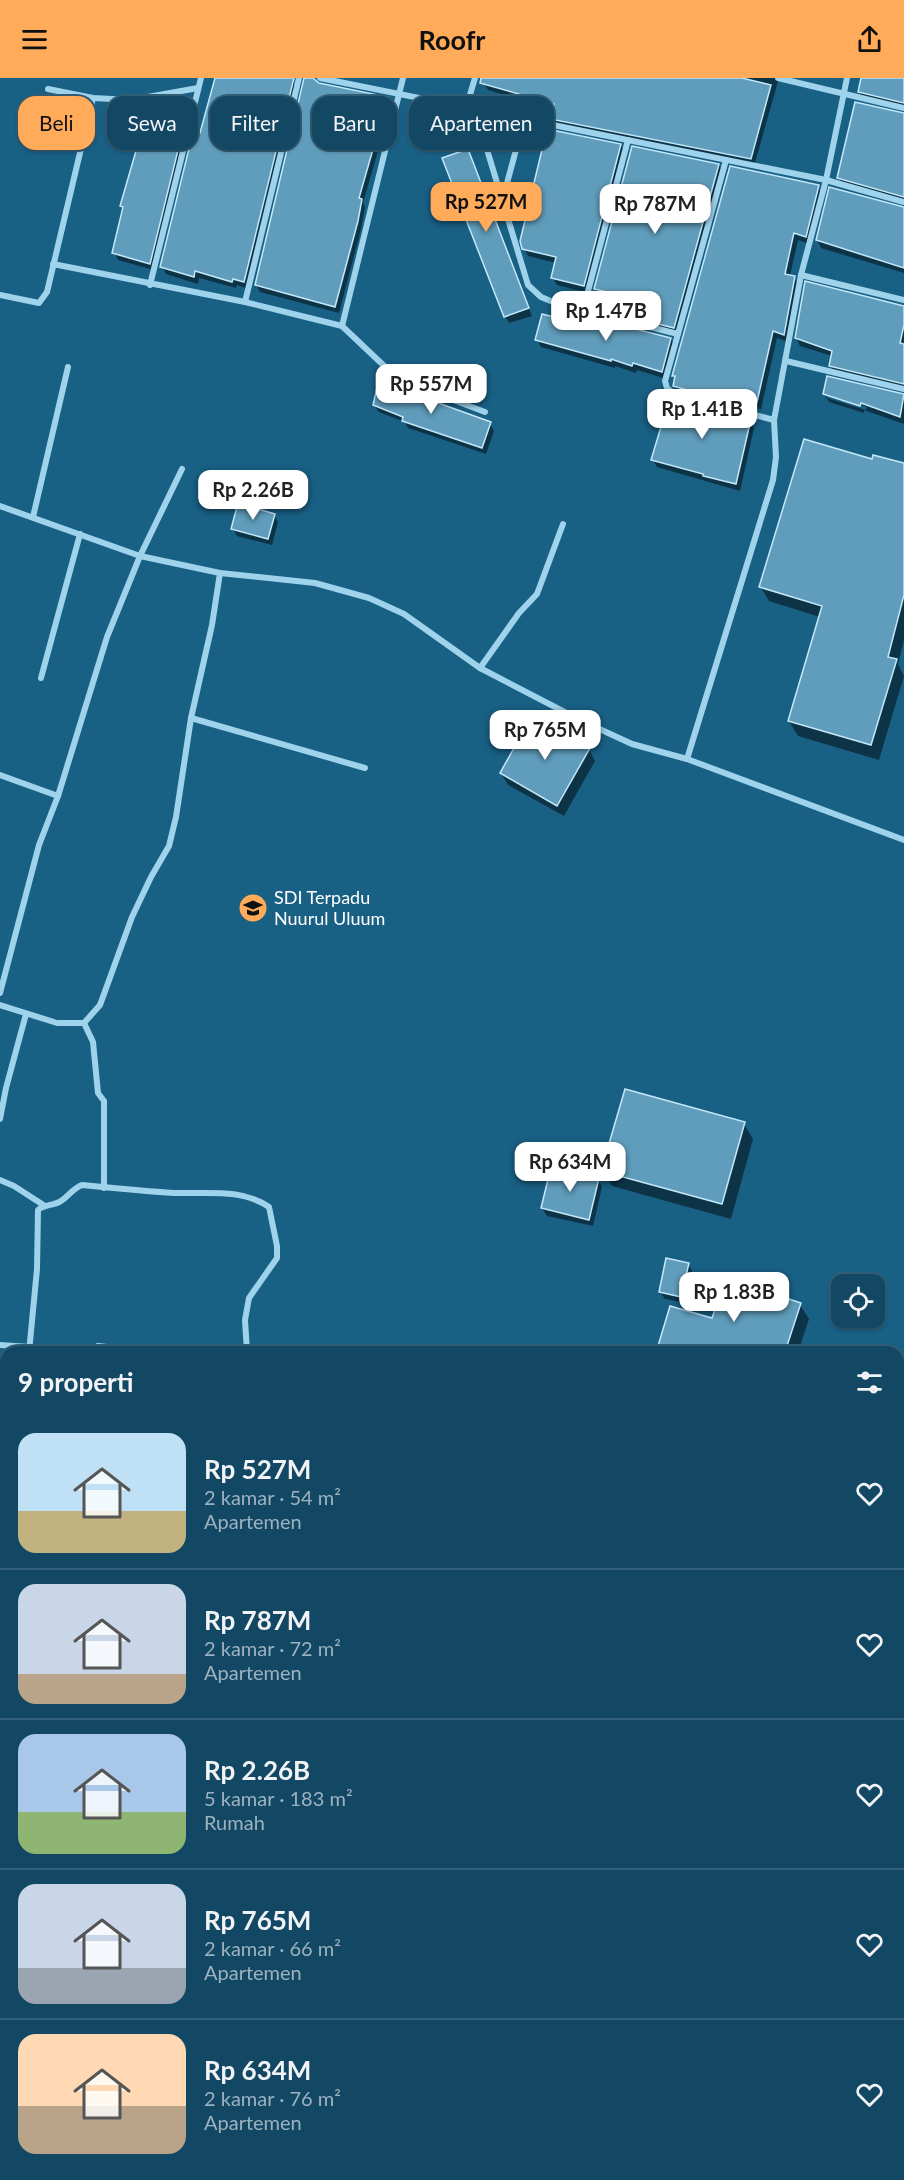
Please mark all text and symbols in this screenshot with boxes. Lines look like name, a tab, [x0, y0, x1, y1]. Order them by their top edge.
icon: menu	[18, 23, 51, 56]
text: Roofr	[419, 23, 485, 56]
icon: share	[853, 23, 886, 56]
chip: Beli	[18, 96, 95, 150]
chip: Sewa	[107, 96, 198, 150]
chip: Filter	[210, 96, 300, 150]
chip: Baru	[312, 96, 397, 150]
chip: Apartemen	[409, 96, 554, 150]
pin: Rp 527M	[431, 182, 541, 233]
pin: Rp 787M	[600, 184, 710, 235]
text: Rp 527M	[445, 189, 527, 213]
text: Rp 787M	[614, 191, 696, 215]
pin: Rp 1.47B	[544, 291, 668, 342]
text: Rp 1.47B	[565, 298, 647, 322]
pin: Rp 557M	[376, 364, 486, 415]
text: Rp 557M	[390, 371, 472, 395]
pin: Rp 1.41B	[640, 389, 764, 440]
text: Rp 1.41B	[661, 396, 743, 420]
pin: Rp 2.26B	[191, 470, 315, 521]
text: Rp 2.26B	[212, 477, 294, 501]
pin: Rp 765M	[490, 710, 600, 761]
text: Rp 765M	[504, 717, 586, 741]
place label: SDI Terpadu Nuurul Uluum	[274, 886, 385, 929]
school or university icon: SDI Terpadu Nuurul Uluum	[237, 892, 269, 924]
pin: Rp 634M	[515, 1142, 625, 1193]
text: Rp 634M	[529, 1149, 611, 1173]
pin: Rp 1.83B	[672, 1272, 796, 1323]
map controls	[831, 1274, 885, 1328]
button: locate	[831, 1274, 885, 1328]
text: Rp 1.83B	[693, 1279, 775, 1303]
text: 9 properti	[18, 1366, 134, 1398]
icon: filters	[853, 1366, 886, 1399]
text: Rp 527M	[204, 1453, 311, 1485]
icon: home	[66, 1457, 138, 1529]
icon: heart	[853, 1477, 886, 1510]
text: 2 kamar · 54 m²	[204, 1485, 341, 1509]
text: Apartemen	[204, 1509, 302, 1533]
text: Rp 787M	[204, 1604, 311, 1636]
icon: home	[66, 1608, 138, 1680]
icon: heart	[853, 1628, 886, 1661]
text: 2 kamar · 72 m²	[204, 1636, 341, 1660]
text: Apartemen	[204, 1660, 302, 1684]
text: Rp 2.26B	[204, 1754, 310, 1786]
icon: home	[66, 1758, 138, 1830]
icon: heart	[853, 1778, 886, 1811]
text: 5 kamar · 183 m²	[204, 1786, 353, 1810]
text: Rumah	[204, 1810, 265, 1834]
text: Rp 765M	[204, 1904, 311, 1936]
icon: home	[66, 1908, 138, 1980]
icon: heart	[853, 1928, 886, 1961]
text: 2 kamar · 66 m²	[204, 1936, 341, 1960]
text: Apartemen	[204, 1960, 302, 1984]
text: Rp 634M	[204, 2054, 311, 2086]
icon: home	[66, 2058, 138, 2130]
icon: heart	[853, 2078, 886, 2111]
text: 2 kamar · 76 m²	[204, 2086, 341, 2110]
text: Apartemen	[204, 2110, 302, 2134]

